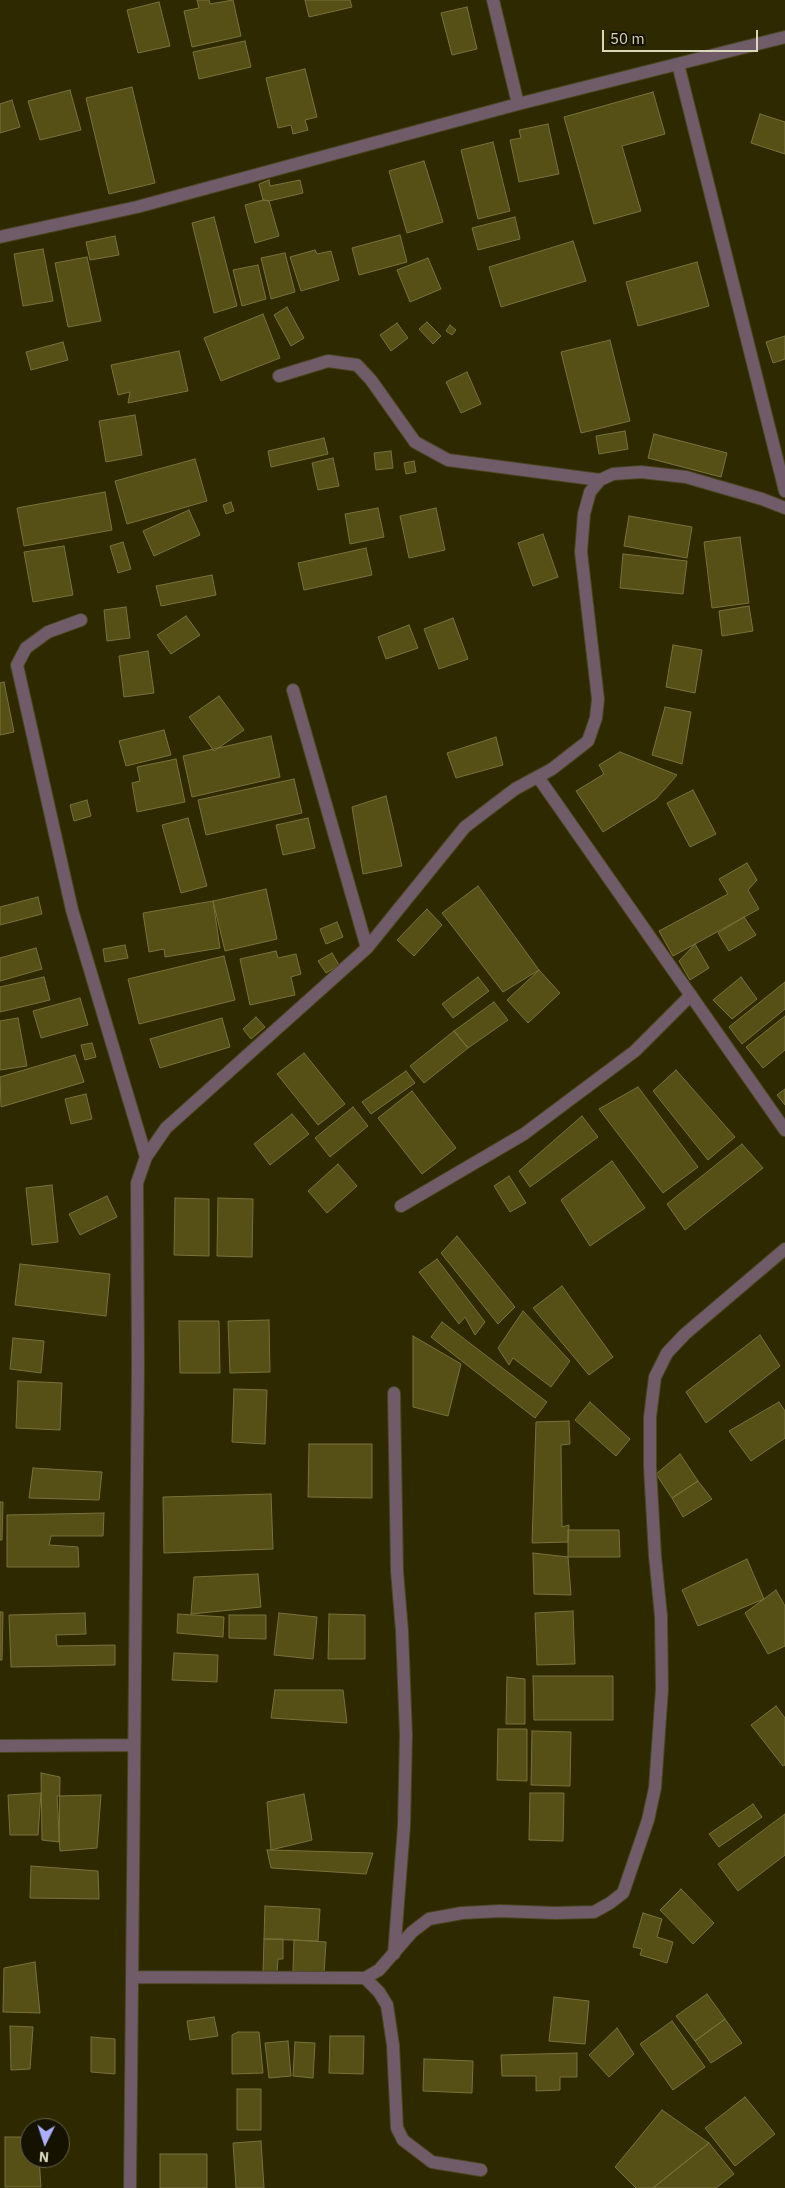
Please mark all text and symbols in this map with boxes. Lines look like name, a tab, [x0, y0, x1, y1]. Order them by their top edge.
scale bar	[605, 20, 761, 52]
text: 50 m	[610, 29, 645, 48]
north arrow	[20, 2118, 70, 2168]
text: N	[38, 2148, 50, 2166]

